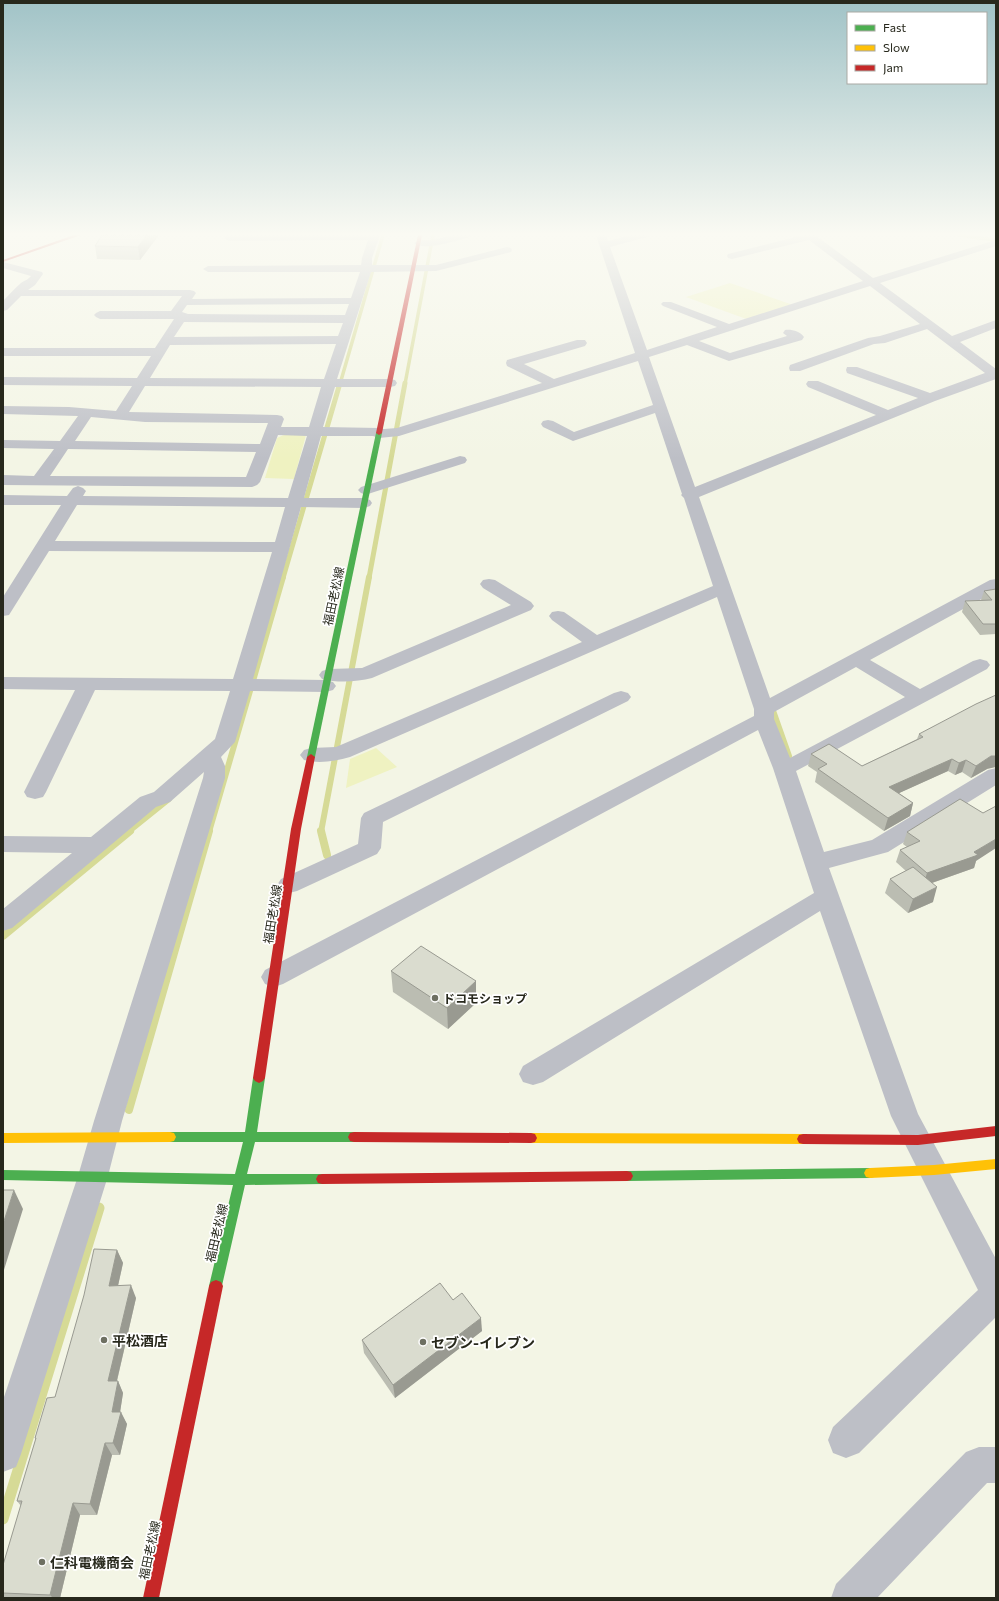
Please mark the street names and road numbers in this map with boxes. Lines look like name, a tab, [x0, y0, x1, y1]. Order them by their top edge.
street label: 福田老松線	[320, 565, 346, 627]
street label: 福田老松線	[260, 883, 284, 945]
street label: 福田老松線	[202, 1202, 230, 1264]
street label: 福田老松線	[136, 1519, 162, 1581]

